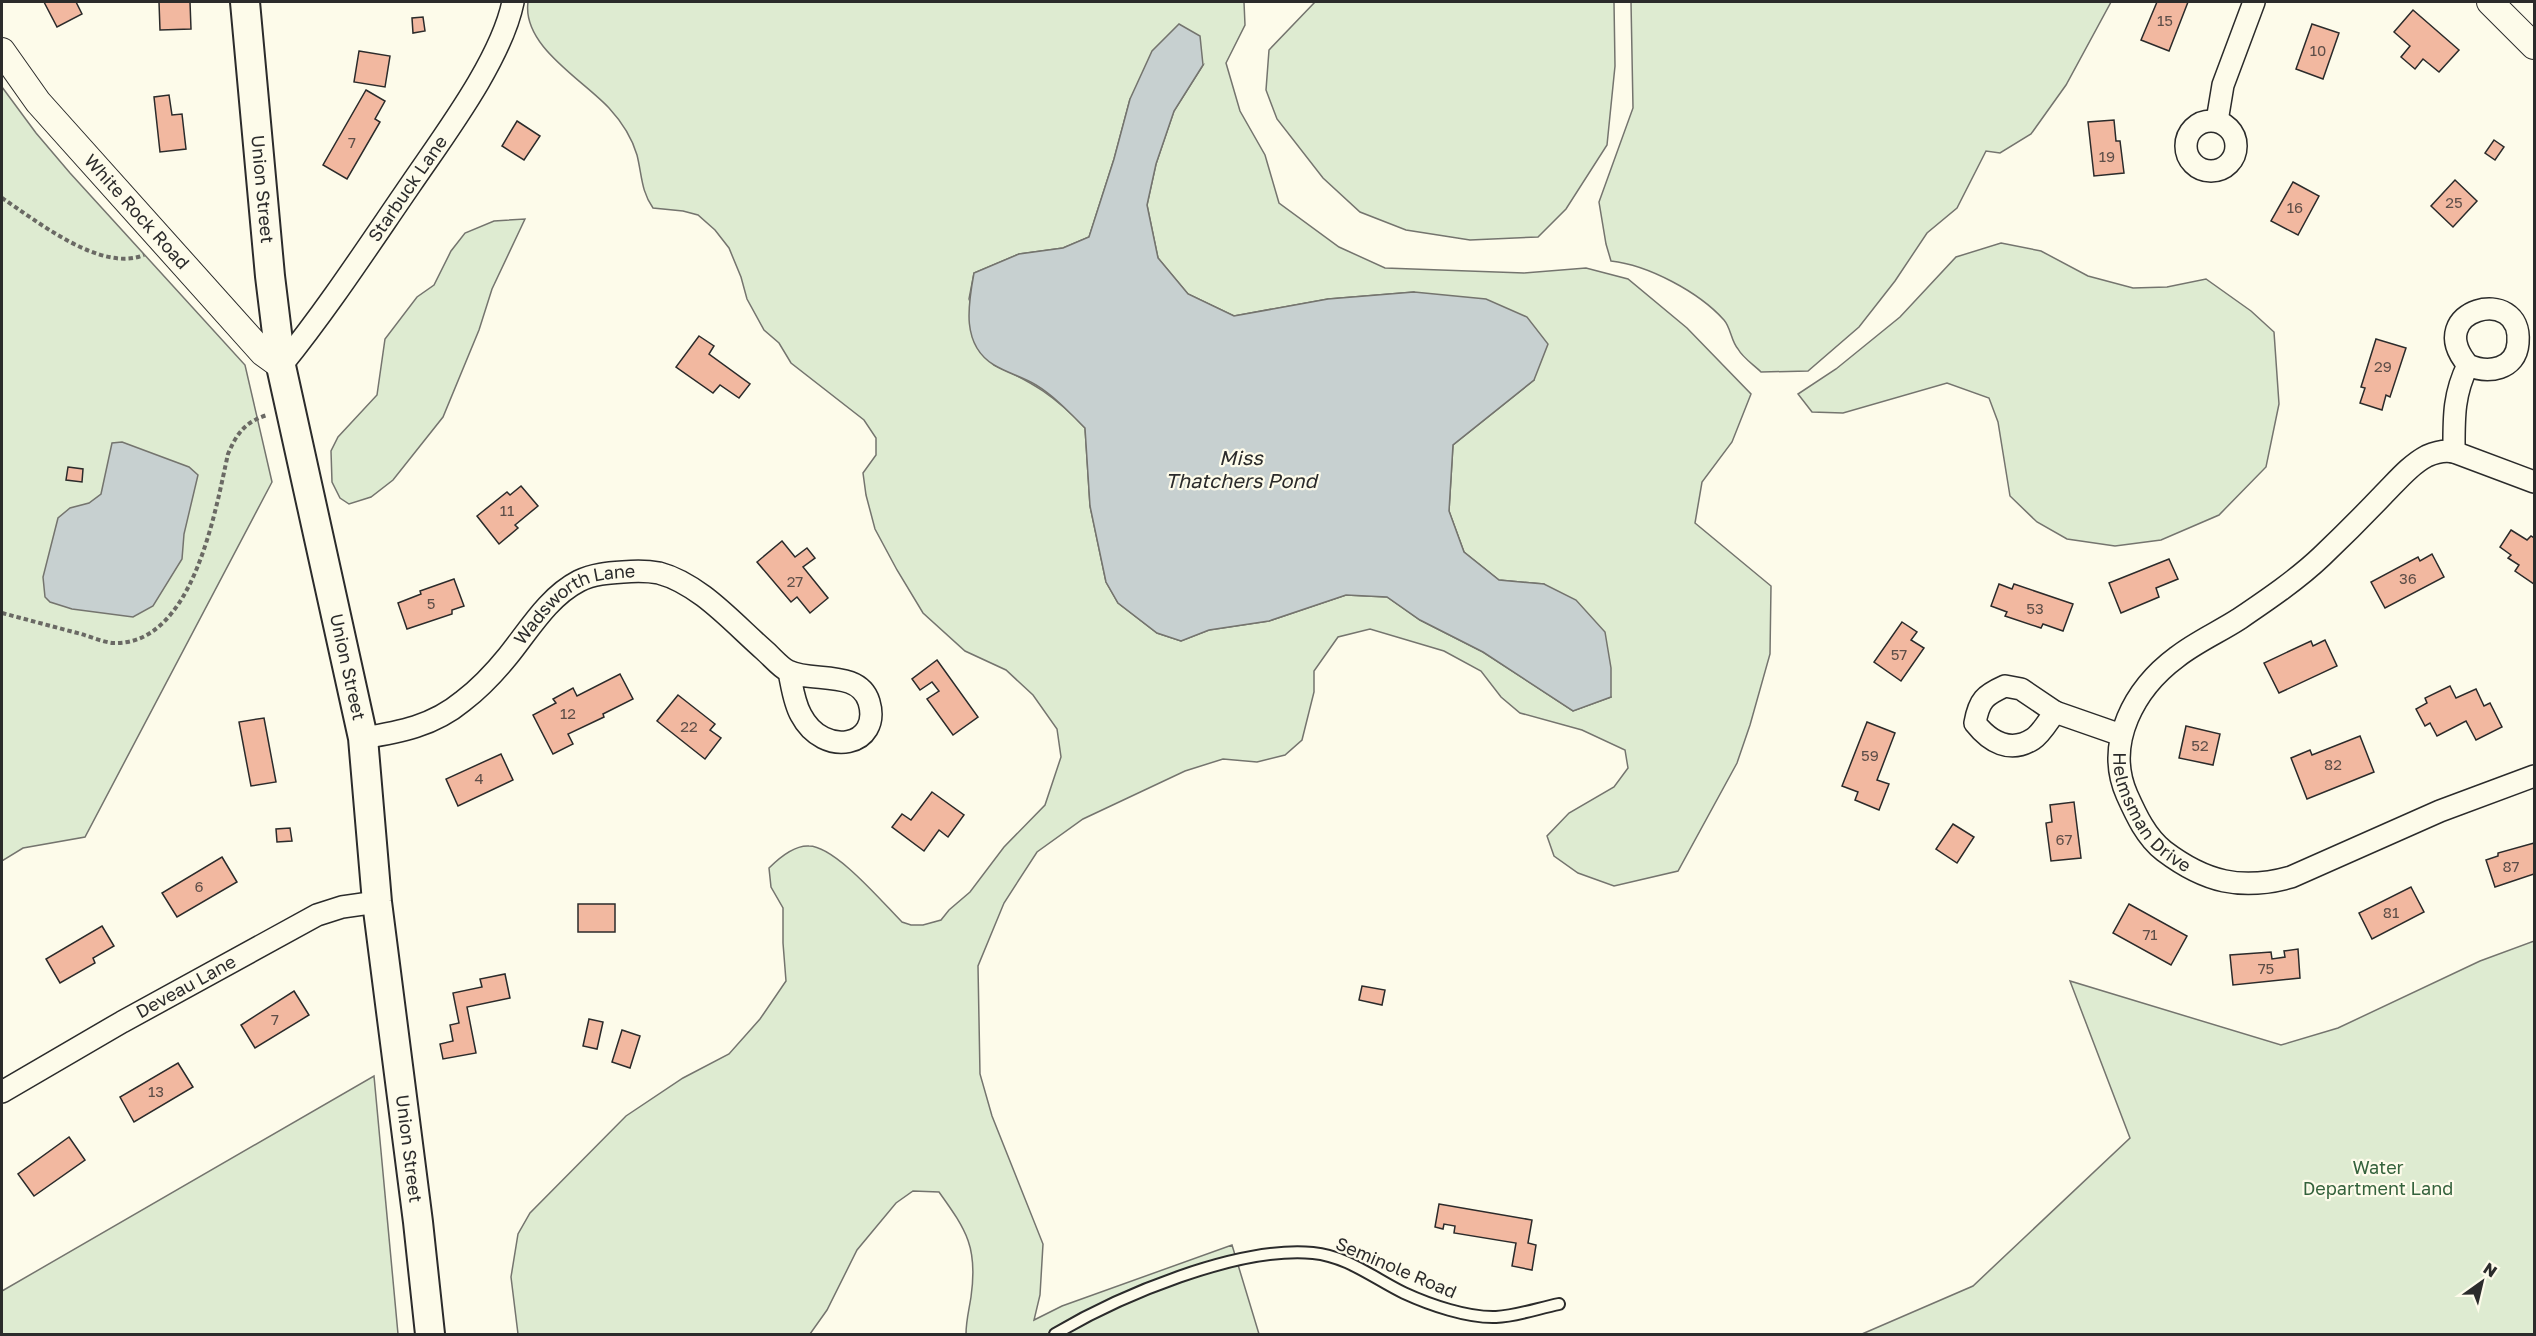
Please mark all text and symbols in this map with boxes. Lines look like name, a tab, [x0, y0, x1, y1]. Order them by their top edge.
house number: 15	[2157, 11, 2173, 29]
house number: 10	[2310, 41, 2326, 59]
street label: Starbuck Lane	[363, 131, 451, 246]
house number: 7	[348, 133, 356, 151]
street label: Union Street	[247, 134, 279, 244]
house number: 19	[2099, 147, 2115, 165]
street label: White Rock Road	[80, 149, 194, 273]
house number: 25	[2445, 193, 2463, 211]
house number: 16	[2287, 198, 2303, 216]
house number: 29	[2374, 357, 2392, 375]
water label: Miss Thatchers Pond	[1165, 445, 1319, 492]
house number: 11	[500, 501, 514, 519]
street label: Wadsworth Lane	[509, 559, 636, 649]
house number: 36	[2399, 569, 2417, 587]
house number: 27	[787, 572, 803, 590]
house number: 5	[427, 594, 435, 612]
house number: 53	[2026, 599, 2044, 617]
street label: Union Street	[326, 611, 371, 722]
house number: 57	[1891, 645, 1907, 663]
house number: 12	[560, 704, 576, 722]
house number: 22	[680, 717, 698, 735]
house number: 52	[2191, 736, 2209, 754]
house number: 59	[1861, 746, 1879, 764]
street label: Helmsman Drive	[2109, 752, 2195, 876]
house number: 82	[2324, 755, 2342, 773]
house number: 4	[474, 769, 484, 787]
house number: 67	[2055, 830, 2073, 848]
house number: 87	[2502, 857, 2520, 875]
house number: 6	[194, 877, 204, 895]
house number: 81	[2383, 903, 2399, 921]
house number: 71	[2142, 925, 2158, 943]
street label: Deveau Lane	[132, 950, 239, 1022]
house number: 75	[2258, 959, 2274, 977]
house number: 7	[271, 1010, 279, 1028]
house number: 13	[148, 1082, 164, 1100]
street label: Union Street	[392, 1093, 427, 1204]
park label: Water Department Land	[2303, 1156, 2453, 1199]
street label: Seminole Road	[1333, 1232, 1460, 1302]
north arrow	[2452, 1252, 2512, 1312]
text: N	[2480, 1258, 2501, 1281]

